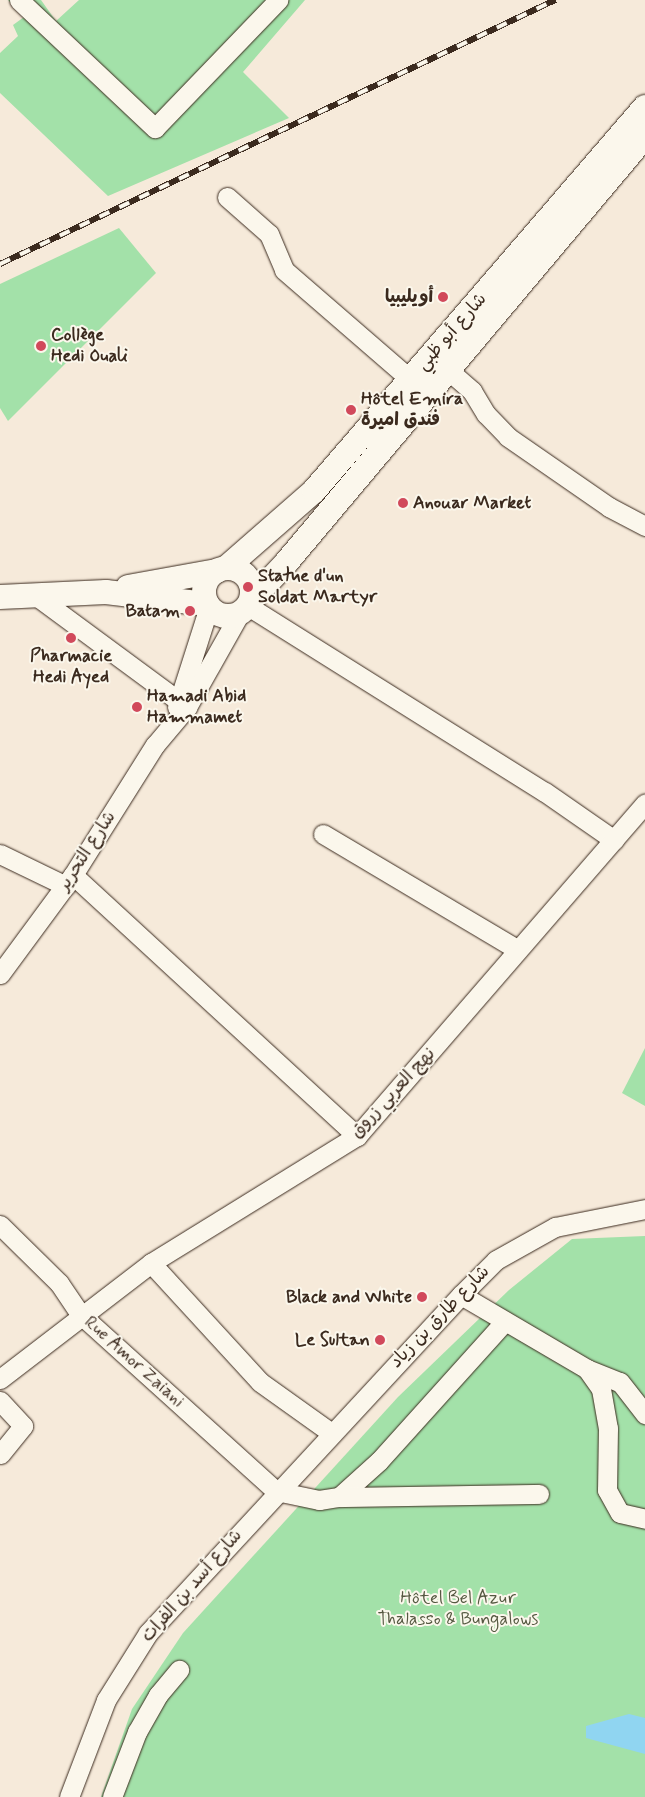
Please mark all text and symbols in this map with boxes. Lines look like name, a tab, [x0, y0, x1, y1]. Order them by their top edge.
place label: أويليبيا	[385, 286, 433, 308]
street label: شارع أبو ظبي	[412, 289, 492, 375]
marker: أويليبيا	[437, 291, 449, 303]
place label: Collège Hedi Ouali	[51, 325, 128, 368]
marker: Collège Hedi Ouali	[35, 340, 47, 352]
place label: Hôtel Emira فندق اميرة	[361, 389, 456, 432]
marker: Hôtel Emira فندق اميرة	[345, 404, 357, 416]
place label: Anouar Market	[413, 492, 533, 514]
marker: Anouar Market	[397, 497, 409, 509]
place label: Statue d'un Soldat Martyr	[258, 566, 370, 608]
marker: Statue d'un Soldat Martyr	[242, 581, 254, 593]
place label: Batam	[125, 600, 180, 622]
marker: Batam	[184, 605, 196, 617]
marker: Pharmacie Hedi Ayed	[65, 632, 77, 644]
place label: Pharmacie Hedi Ayed	[30, 646, 112, 689]
place label: Hamadi Abid Hammamet	[147, 686, 246, 729]
marker: Hamadi Abid Hammamet	[131, 701, 143, 713]
street label: شارع التحرير	[53, 807, 121, 895]
street label: نهج العربي زروق	[346, 1043, 440, 1143]
street label: شارع طارق بن زياد	[386, 1261, 494, 1373]
place label: Black and White	[287, 1286, 412, 1308]
marker: Black and White	[416, 1291, 428, 1303]
street label: Rue Amor Zaiani	[79, 1311, 189, 1413]
place label: Le Sultan	[297, 1329, 370, 1351]
marker: Le Sultan	[374, 1334, 386, 1346]
street label: شارع أسد بن الفرات	[137, 1525, 247, 1647]
park label: Hôtel Bel Azur Thalasso & Bungalows	[378, 1588, 538, 1630]

